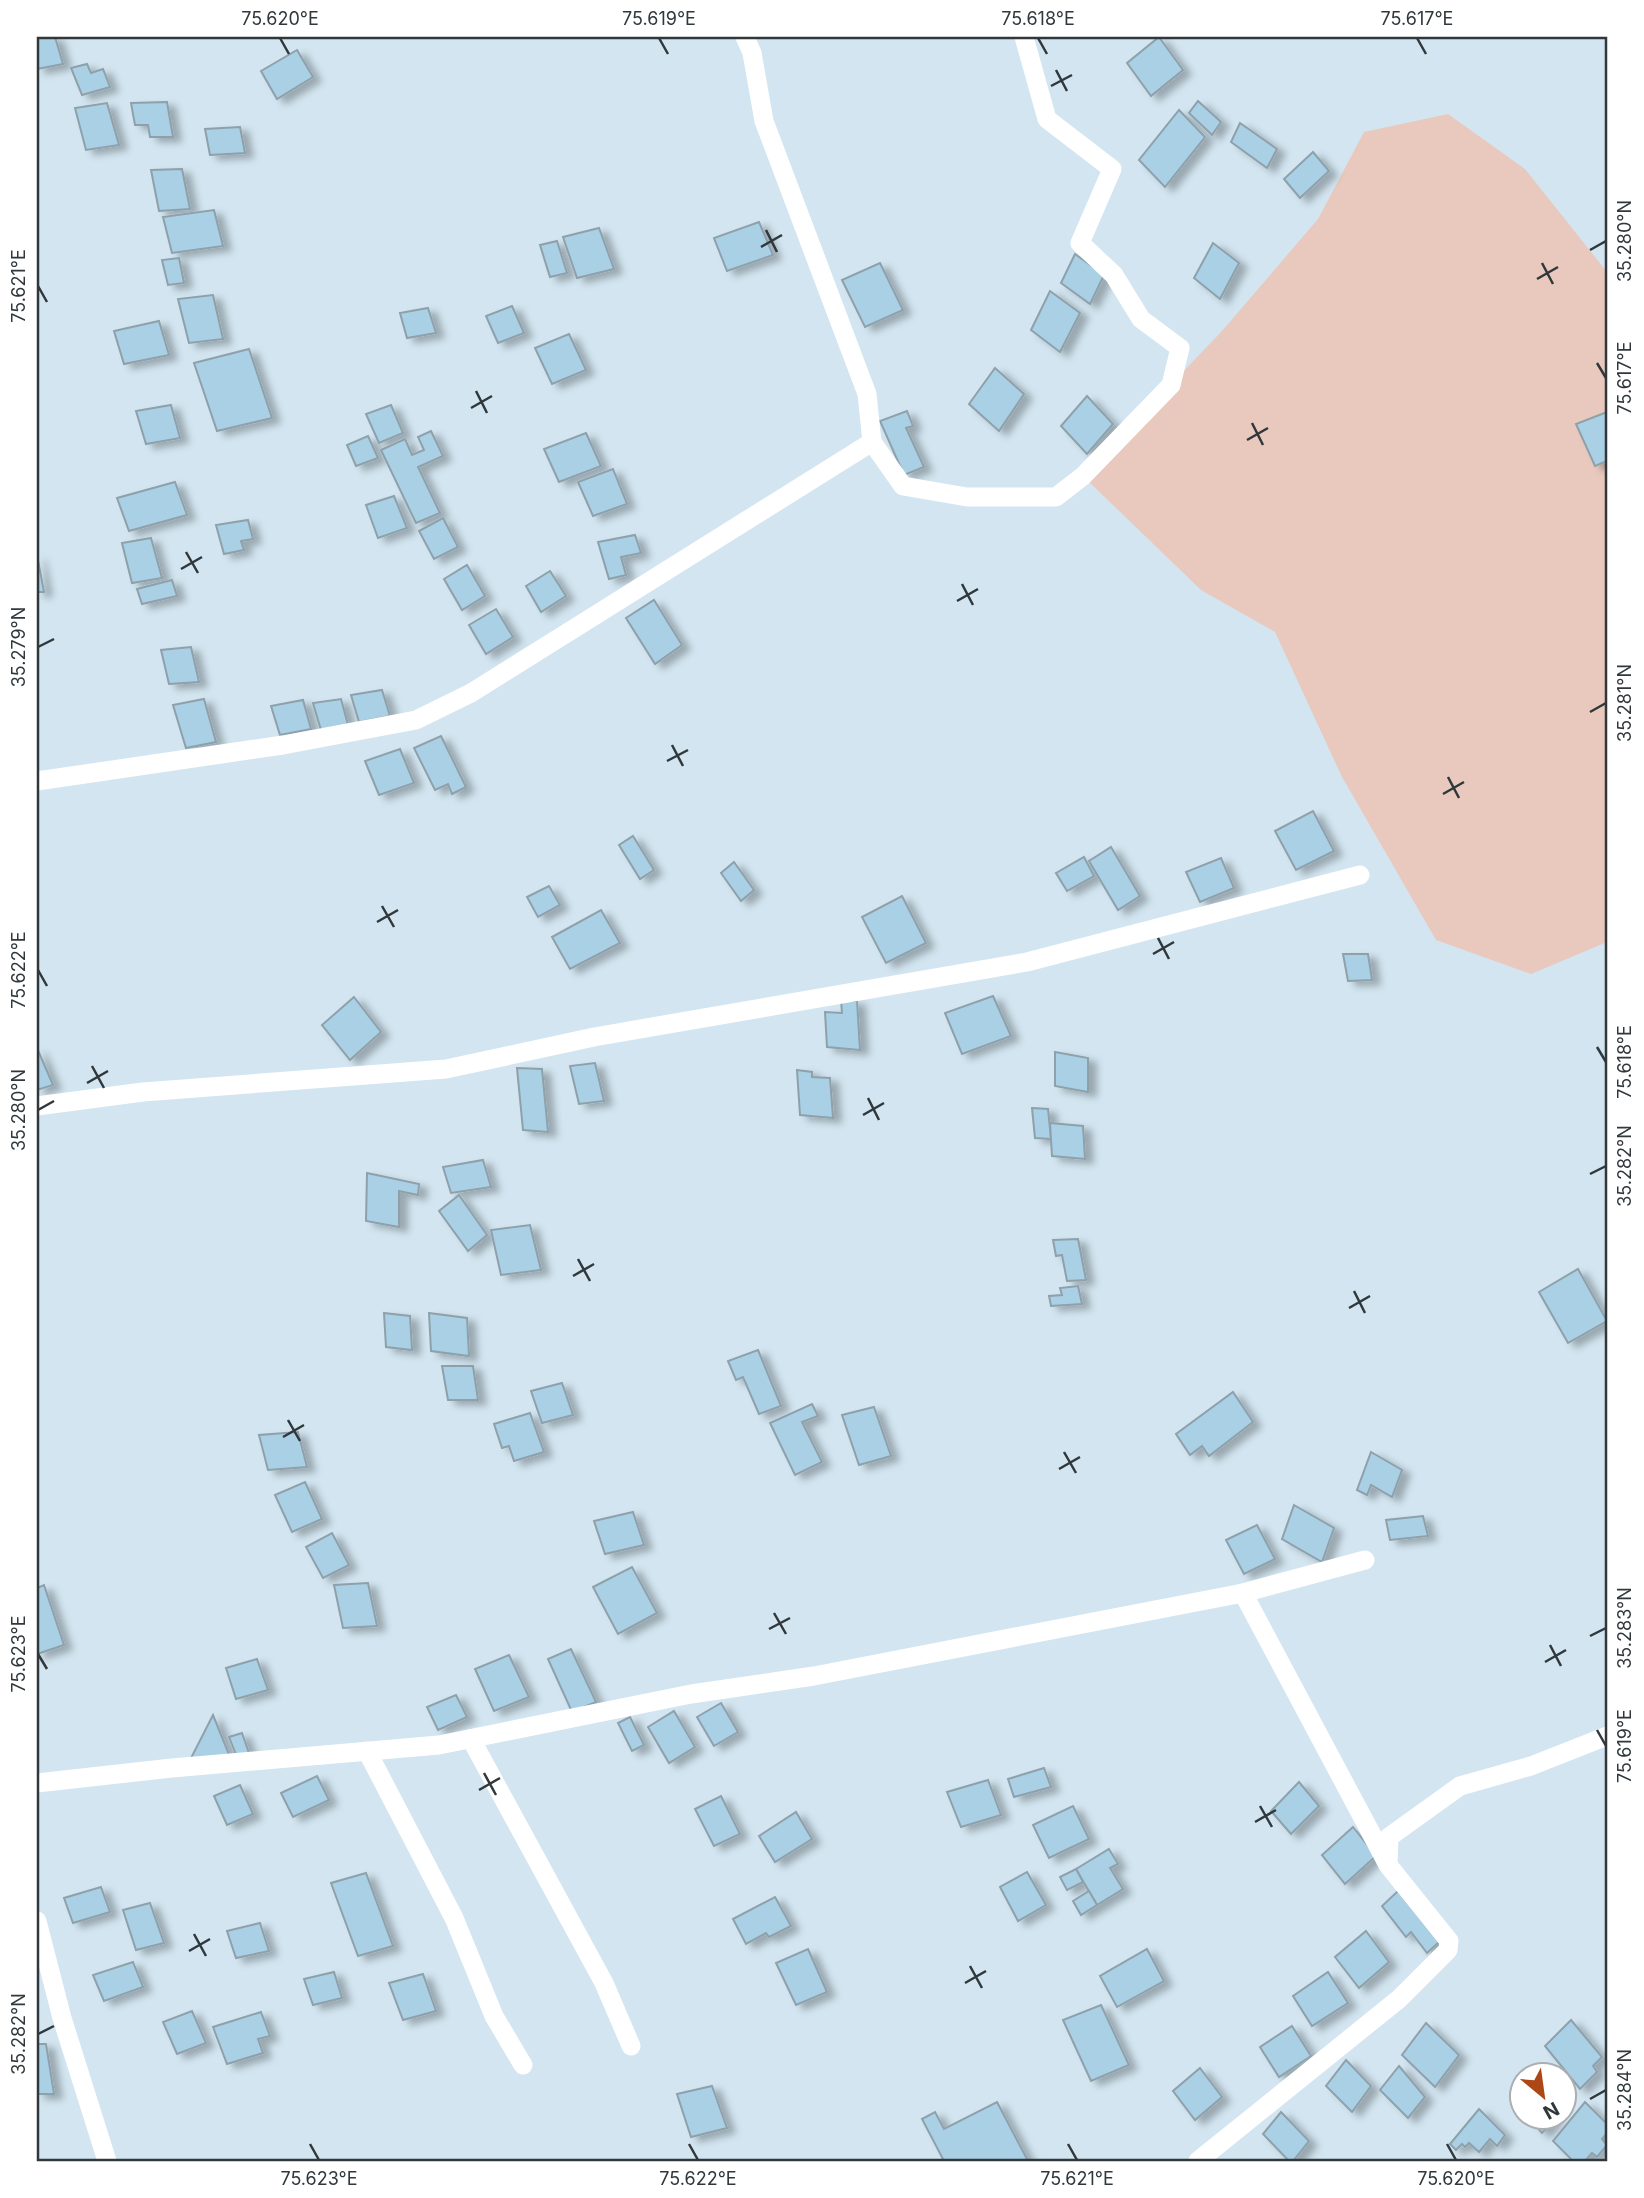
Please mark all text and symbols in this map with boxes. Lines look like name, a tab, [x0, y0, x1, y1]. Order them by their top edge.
text: 75.620°E	[241, 8, 319, 29]
text: 75.619°E	[622, 8, 696, 29]
text: 75.618°E	[1001, 8, 1075, 29]
text: 75.617°E	[1381, 8, 1453, 29]
text: 35.280°N	[1614, 200, 1635, 282]
text: 75.621°E	[8, 249, 29, 323]
text: 75.617°E	[1614, 342, 1635, 414]
text: 35.279°N	[8, 607, 29, 687]
text: 35.281°N	[1614, 664, 1635, 742]
text: 75.622°E	[8, 931, 29, 1009]
text: 75.618°E	[1614, 1025, 1635, 1099]
text: 35.280°N	[8, 1069, 29, 1151]
text: 35.282°N	[1614, 1125, 1635, 1207]
text: 35.283°N	[1614, 1587, 1635, 1669]
text: 75.623°E	[8, 1615, 29, 1693]
text: 75.619°E	[1614, 1709, 1635, 1783]
text: 35.282°N	[8, 1993, 29, 2075]
text: 35.284°N	[1614, 2049, 1635, 2131]
north arrow	[1508, 2062, 1578, 2132]
text: N	[1539, 2097, 1563, 2124]
text: 75.623°E	[280, 2168, 358, 2189]
text: 75.622°E	[659, 2168, 737, 2189]
text: 75.621°E	[1040, 2168, 1114, 2189]
text: 75.620°E	[1417, 2168, 1495, 2189]

